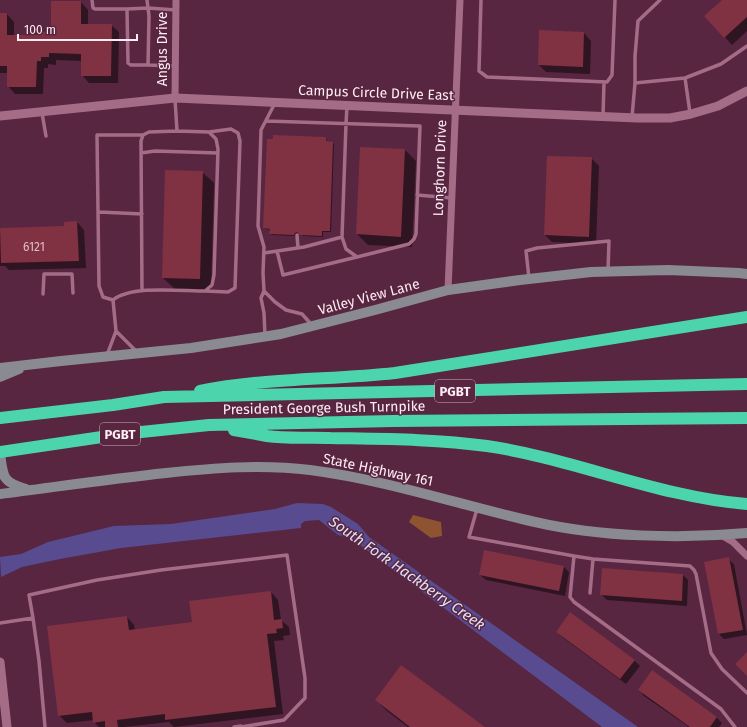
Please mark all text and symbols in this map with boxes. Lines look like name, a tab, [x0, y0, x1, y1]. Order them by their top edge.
street label: Angus Drive	[154, 12, 171, 86]
scale bar	[18, 16, 137, 42]
text: 100 m	[24, 23, 56, 37]
street label: Campus Circle Drive East	[298, 82, 455, 104]
street label: Longhorn Drive	[430, 119, 450, 217]
house number: 6121	[23, 240, 45, 254]
street label: Valley View Lane	[316, 275, 422, 319]
road number: PGBT	[435, 380, 475, 402]
street label: President George Bush Turnpike	[223, 398, 425, 418]
road number: PGBT	[100, 423, 140, 445]
street label: State Highway 161	[321, 450, 435, 490]
water label: South Fork Hackberry Creek	[325, 512, 489, 634]

